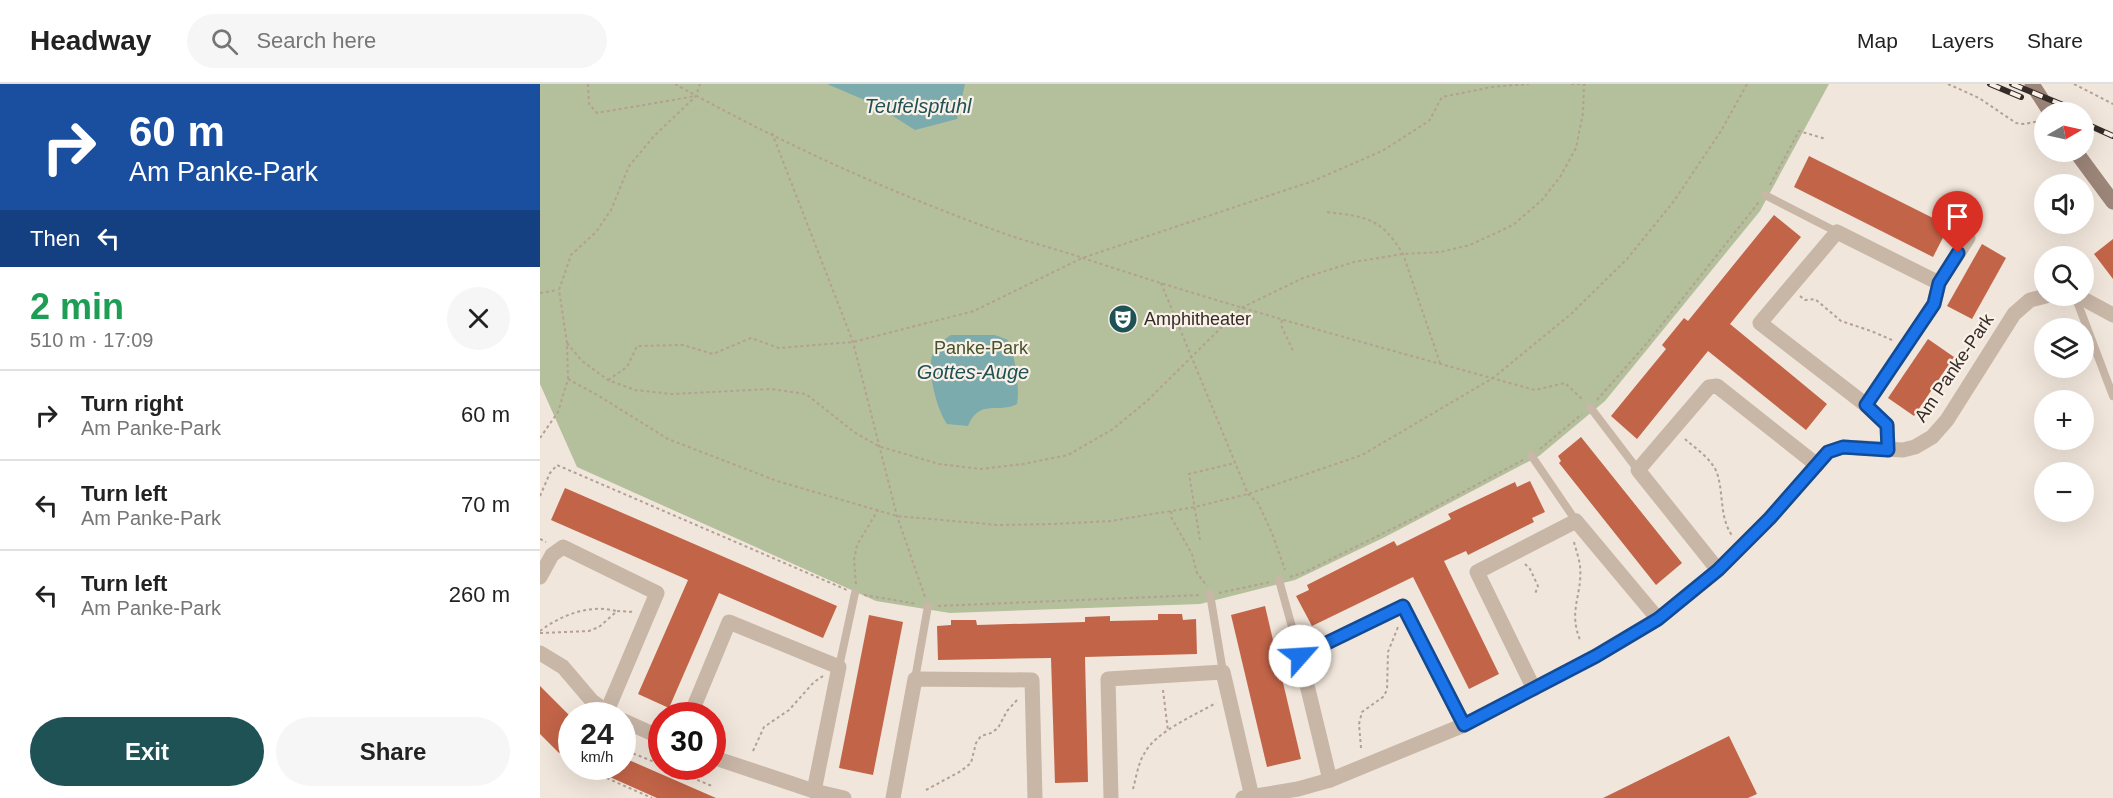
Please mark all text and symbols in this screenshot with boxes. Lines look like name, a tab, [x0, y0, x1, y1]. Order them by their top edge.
search box	[187, 14, 607, 68]
text: Headway	[30, 25, 151, 56]
icon: search	[208, 25, 241, 58]
text: Search here	[256, 28, 376, 53]
text: Map	[1857, 29, 1898, 52]
text: Layers	[1931, 29, 1994, 52]
text: Share	[2027, 29, 2083, 52]
water label: Teufelspfuhl	[864, 95, 972, 117]
north arrow	[2034, 102, 2094, 162]
map controls	[2034, 102, 2094, 522]
icon: right	[30, 108, 108, 186]
text: 60 m	[129, 108, 225, 155]
text: Am Panke-Park	[129, 157, 318, 187]
button: sound	[2034, 174, 2094, 234]
pin	[1932, 191, 1983, 253]
icon: arrive	[1941, 200, 1974, 233]
icon: left	[92, 222, 125, 255]
text: Then	[30, 226, 80, 251]
button: search	[2034, 246, 2094, 306]
text: 2 min	[30, 286, 124, 327]
button: close	[447, 287, 510, 350]
theatre icon: Amphitheater	[1107, 303, 1139, 335]
place label: Amphitheater	[1144, 309, 1251, 329]
street label: Am Panke-Park	[1910, 309, 1998, 426]
button: layers	[2034, 318, 2094, 378]
text: 510 m · 17:09	[30, 329, 153, 351]
park label: Panke-Park	[934, 338, 1029, 358]
water label: Gottes-Auge	[917, 361, 1029, 383]
button: +	[2034, 390, 2094, 450]
text: Turn right	[81, 391, 183, 416]
icon: right	[30, 399, 63, 432]
text: 60 m	[461, 402, 510, 427]
text: Am Panke-Park	[81, 417, 221, 439]
button: −	[2034, 462, 2094, 522]
text: Turn left	[81, 481, 167, 506]
icon: left	[30, 489, 63, 522]
text: 70 m	[461, 492, 510, 517]
text: Am Panke-Park	[81, 507, 221, 529]
text: Turn left	[81, 571, 167, 596]
icon: left	[30, 579, 63, 612]
text: 260 m	[449, 582, 510, 607]
text: Am Panke-Park	[81, 597, 221, 619]
position arrow	[1268, 624, 1332, 688]
speed limit sign: 30	[648, 702, 726, 780]
button: Exit	[30, 717, 264, 786]
button: Share	[276, 717, 510, 786]
text: 24	[580, 717, 614, 750]
text: km/h	[581, 748, 613, 765]

